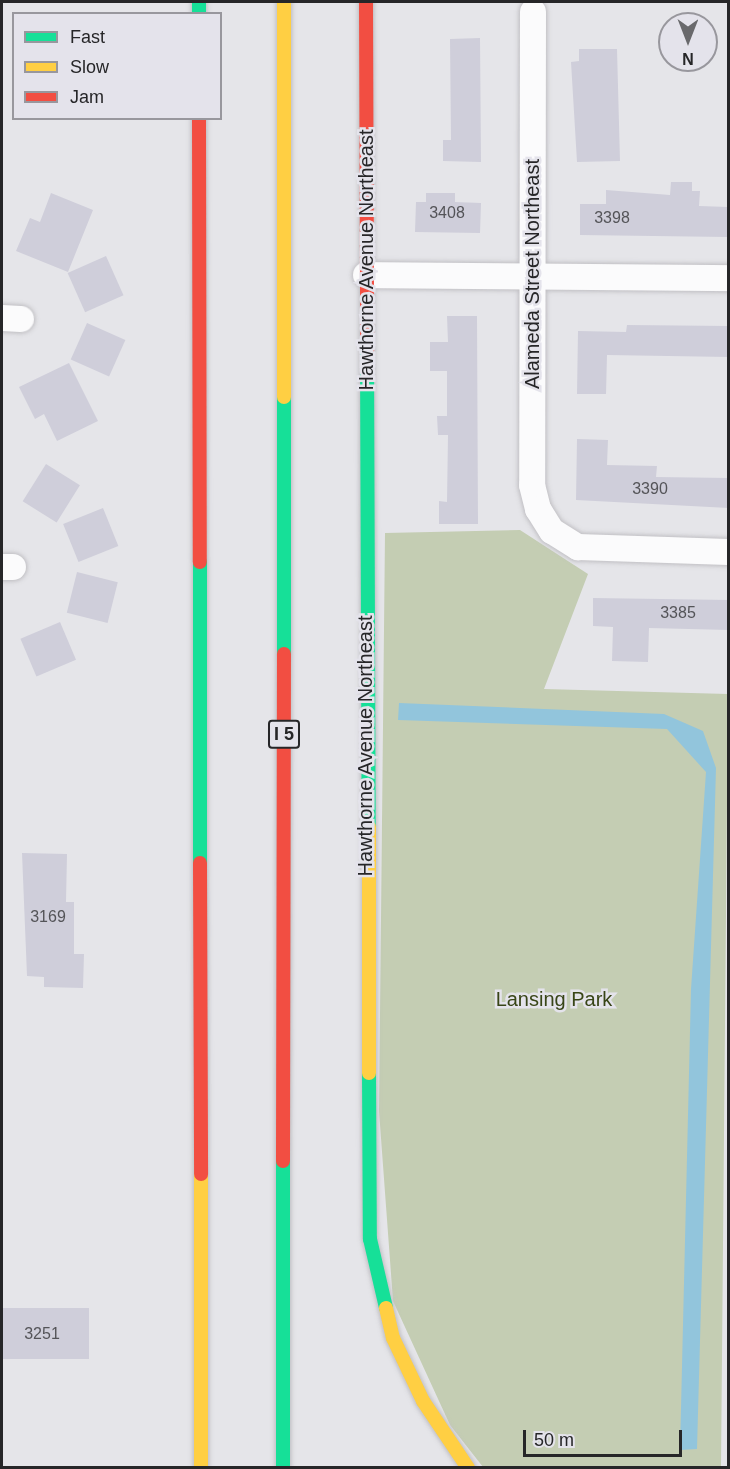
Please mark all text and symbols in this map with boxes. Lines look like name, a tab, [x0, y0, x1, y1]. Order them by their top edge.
legend	[12, 12, 222, 120]
north arrow	[658, 12, 718, 72]
text: Fast	[70, 27, 105, 47]
text: N	[682, 50, 694, 67]
text: Slow	[70, 57, 109, 77]
text: Jam	[70, 87, 104, 107]
street label: Hawthorne Avenue Northeast	[354, 129, 378, 391]
street label: Alameda Street Northeast	[520, 159, 544, 389]
house number: 3408	[429, 203, 465, 223]
house number: 3398	[594, 208, 630, 228]
house number: 3390	[632, 479, 668, 499]
house number: 3385	[660, 603, 696, 623]
street label: Hawthorne Avenue Northeast	[353, 615, 377, 877]
road number: I 5	[268, 719, 300, 749]
house number: 3169	[30, 907, 66, 927]
park label: Lansing Park	[496, 987, 612, 1011]
house number: 3251	[24, 1324, 60, 1344]
scale bar	[526, 1418, 685, 1456]
text: 50 m	[534, 1430, 574, 1450]

